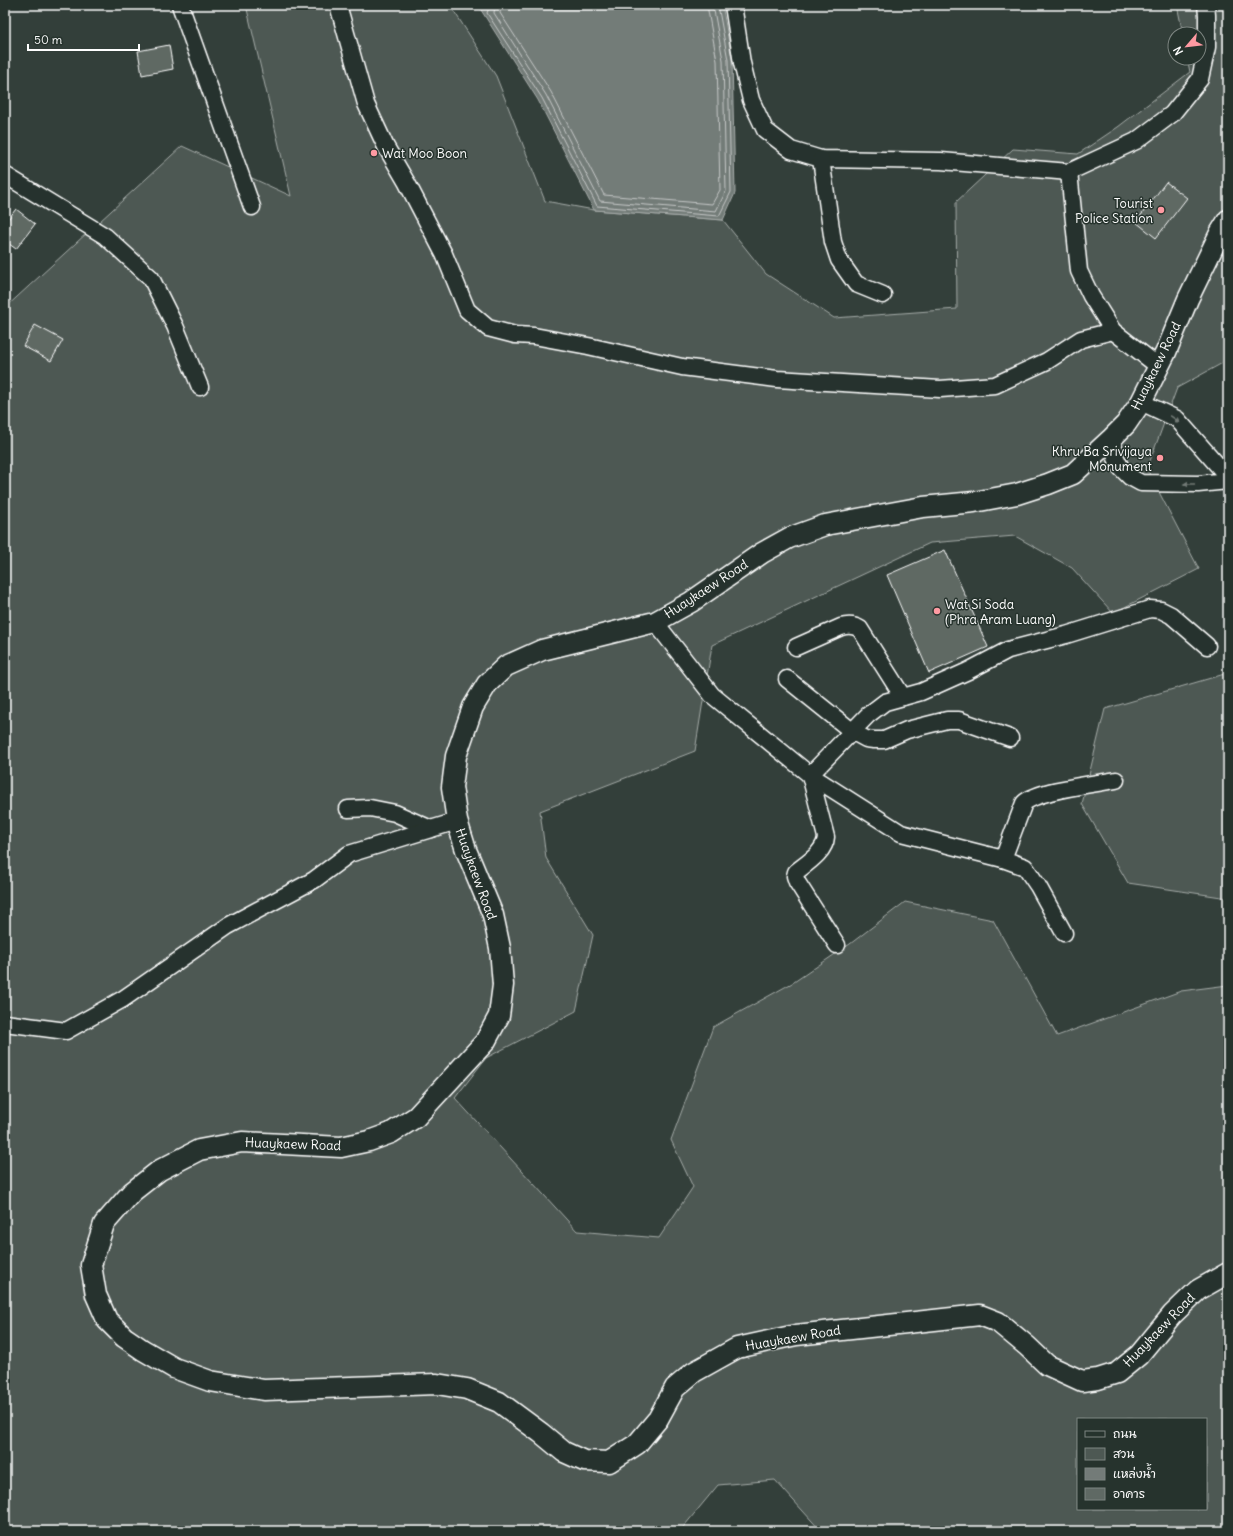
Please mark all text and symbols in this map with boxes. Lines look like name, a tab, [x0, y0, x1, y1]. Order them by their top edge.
scale bar	[28, 26, 139, 52]
north arrow	[1167, 26, 1207, 66]
text: 50 m	[34, 32, 63, 47]
text: N	[1170, 44, 1186, 57]
place label: Wat Moo Boon	[382, 145, 468, 162]
marker: Wat Moo Boon	[369, 148, 379, 158]
place label: Tourist Police Station	[1075, 195, 1154, 227]
marker: Tourist Police Station	[1156, 205, 1166, 215]
street label: Huaykaew Road	[1127, 319, 1185, 413]
one-way arrow	[1170, 415, 1181, 423]
place label: Khru Ba Srivijaya Monument	[1052, 443, 1153, 475]
marker: Khru Ba Srivijaya Monument	[1155, 453, 1165, 463]
one-way arrow	[1182, 481, 1195, 487]
street label: Huaykaew Road	[661, 555, 751, 622]
place label: Wat Si Soda (Phra Aram Luang)	[945, 596, 1056, 628]
marker: Wat Si Soda (Phra Aram Luang)	[932, 606, 942, 616]
street label: Huaykaew Road	[452, 826, 501, 922]
street label: Huaykaew Road	[245, 1134, 342, 1154]
street label: Huaykaew Road	[1119, 1289, 1199, 1371]
street label: Huaykaew Road	[744, 1321, 842, 1355]
legend	[1077, 1418, 1207, 1510]
text: ถนน	[1113, 1426, 1137, 1441]
text: สวน	[1113, 1446, 1134, 1461]
text: แหล่งน้ำ	[1113, 1463, 1156, 1481]
text: อาคาร	[1113, 1486, 1145, 1501]

